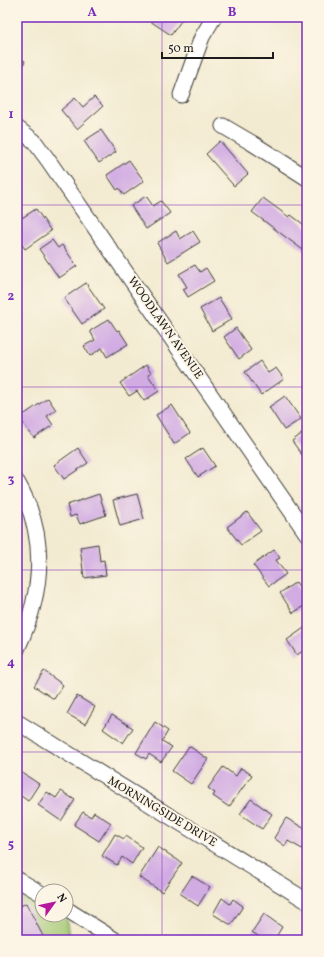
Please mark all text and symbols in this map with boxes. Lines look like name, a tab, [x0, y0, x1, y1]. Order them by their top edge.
text: A	[87, 4, 97, 22]
text: B	[228, 4, 237, 22]
scale bar	[162, 34, 273, 60]
text: 50 m	[168, 41, 194, 57]
text: 1	[8, 106, 14, 124]
street label: WOODLAWN AVENUE	[124, 274, 206, 382]
text: 2	[8, 288, 15, 306]
text: 3	[8, 471, 15, 489]
text: 4	[7, 654, 15, 672]
street label: MORNINGSIDE DRIVE	[104, 773, 220, 851]
text: 5	[8, 836, 14, 854]
north arrow	[34, 883, 74, 923]
text: N	[53, 891, 70, 906]

